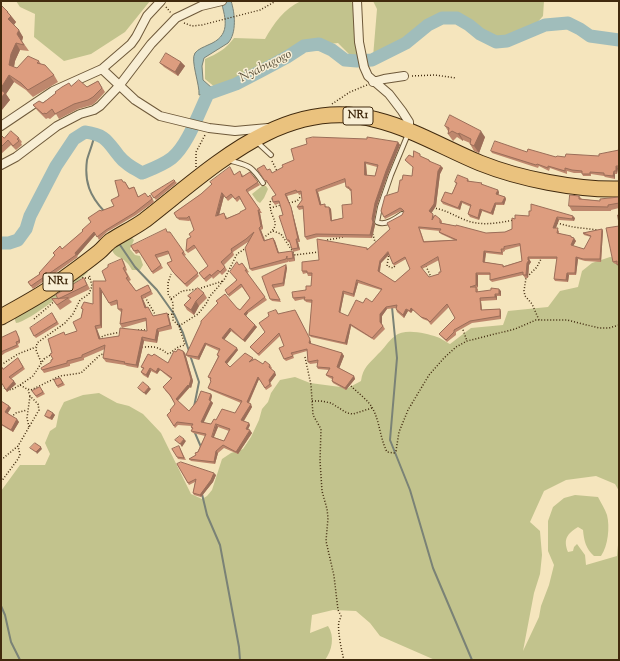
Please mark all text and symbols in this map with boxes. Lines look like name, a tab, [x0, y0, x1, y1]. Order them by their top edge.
water label: Nyabugogo	[237, 47, 295, 87]
road number: NR1	[343, 107, 373, 125]
road number: NR1	[43, 273, 73, 291]

